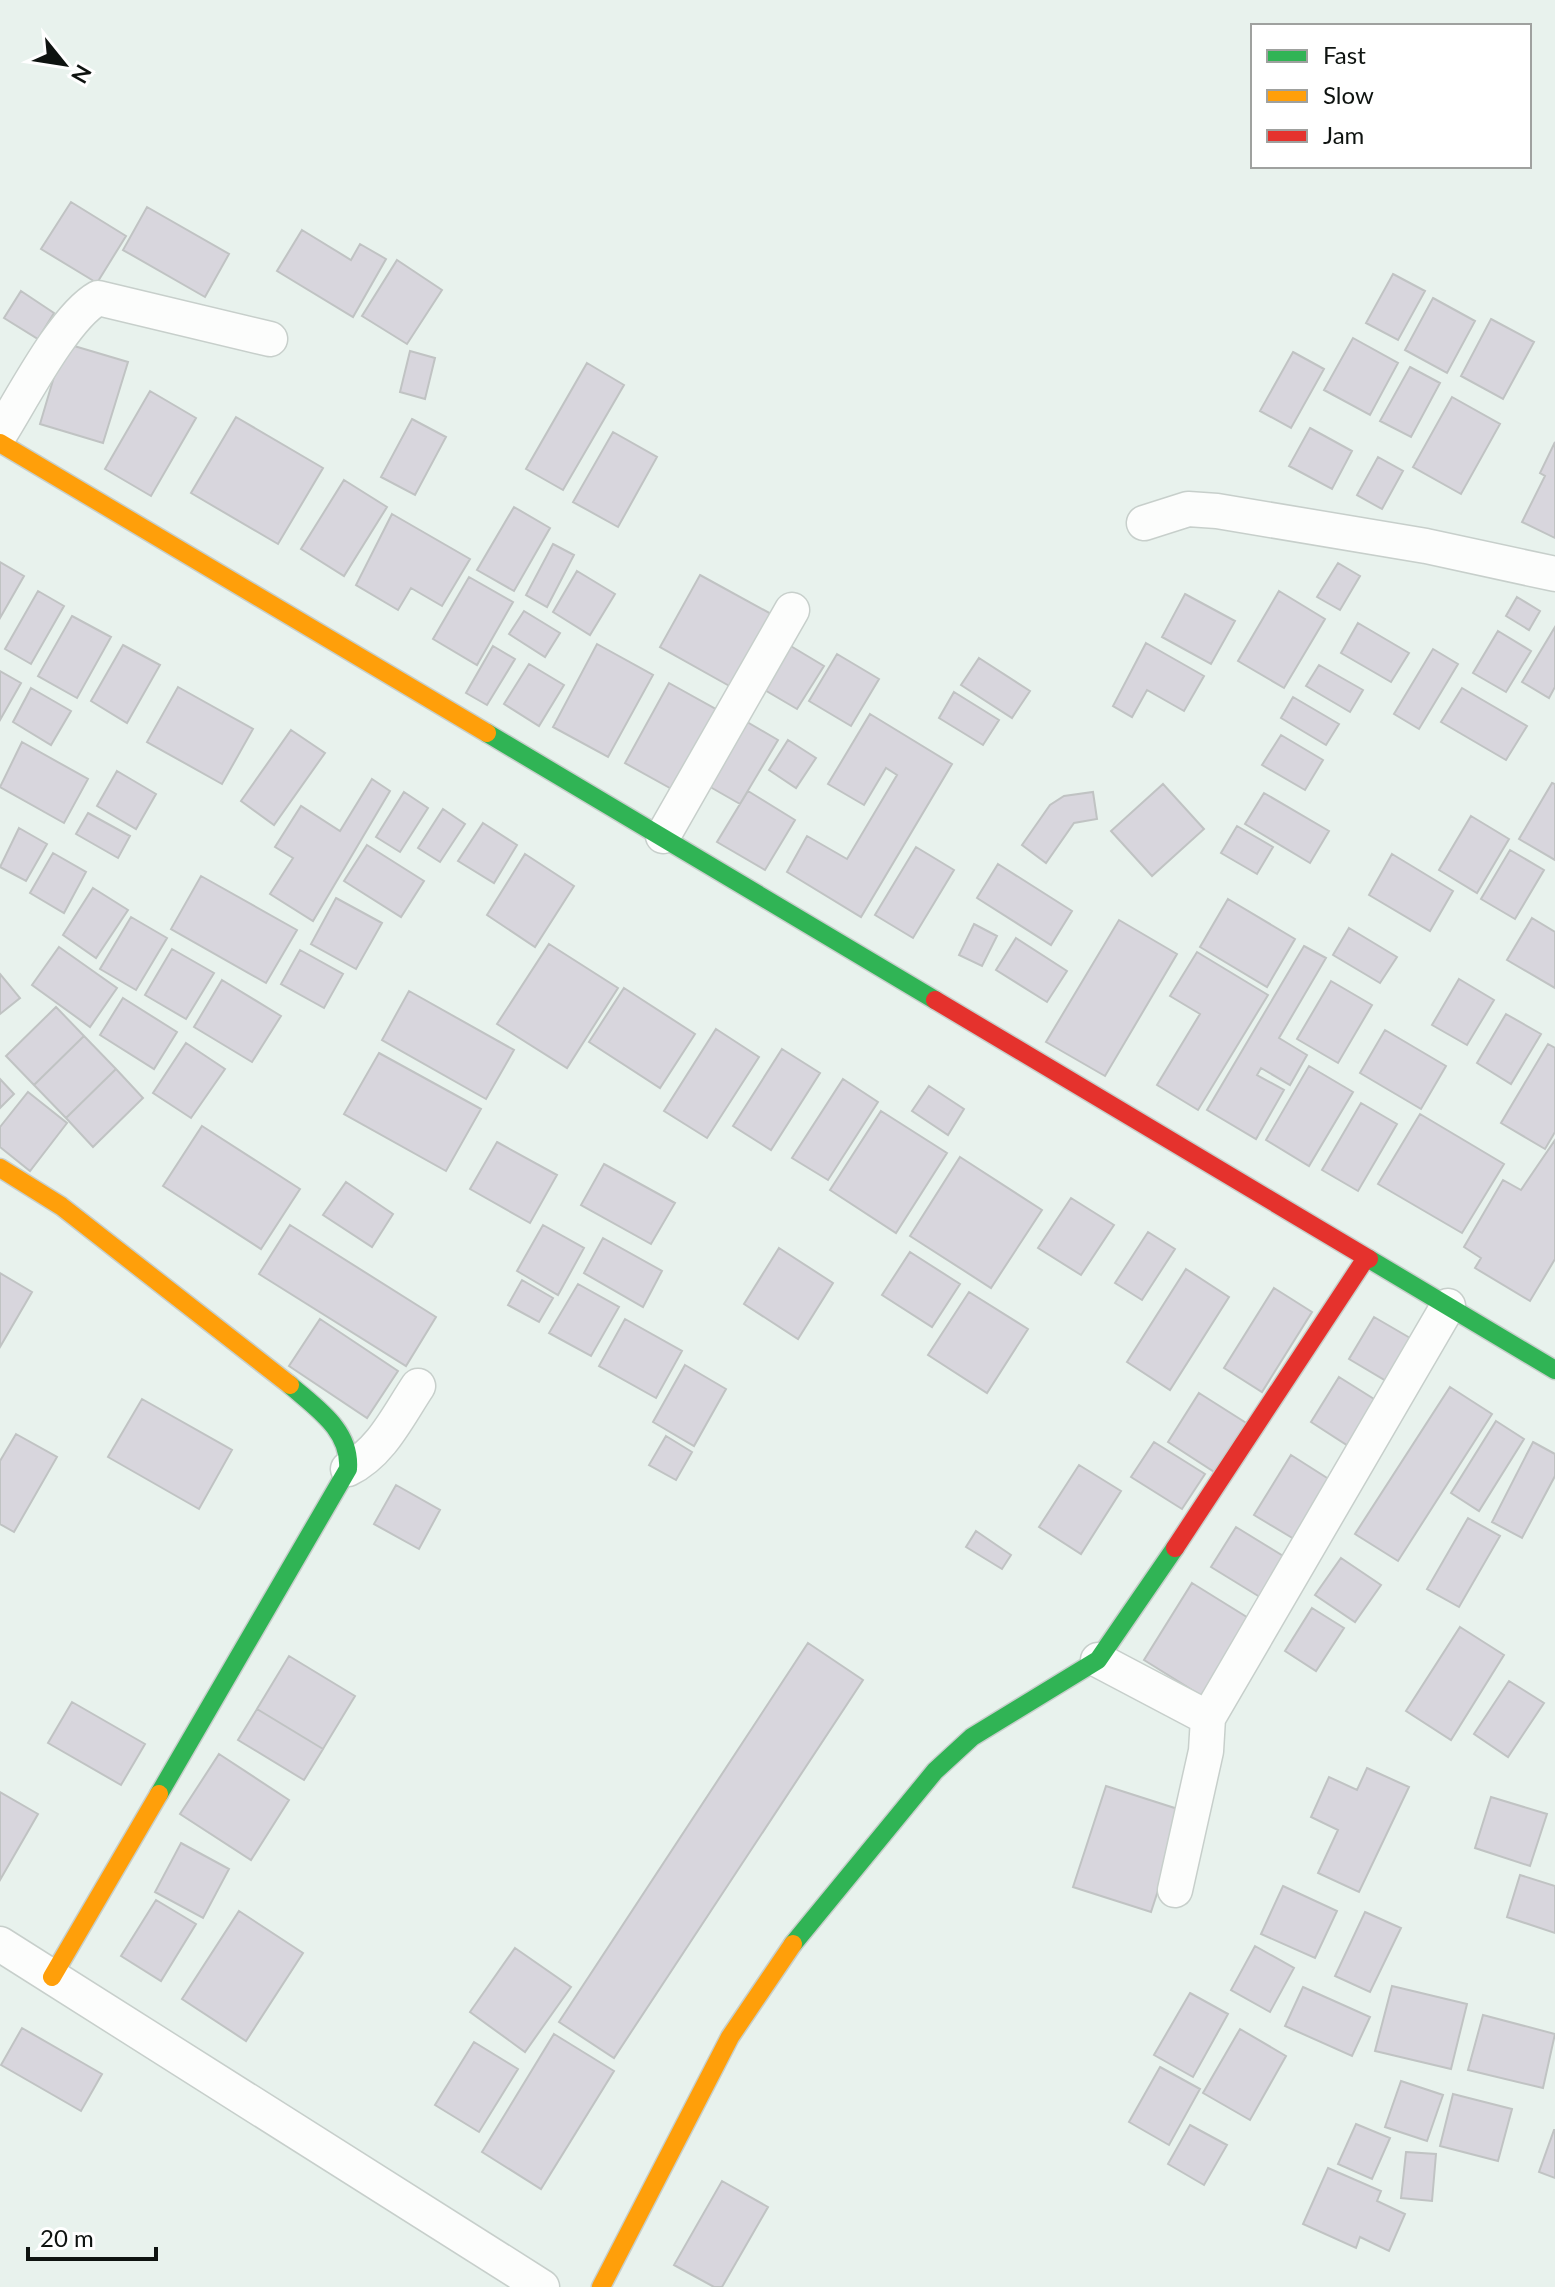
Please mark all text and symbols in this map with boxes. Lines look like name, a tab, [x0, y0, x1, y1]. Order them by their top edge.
north arrow	[24, 24, 104, 104]
legend	[1251, 24, 1531, 168]
text: Fast	[1323, 40, 1366, 69]
text: N	[66, 60, 98, 88]
text: Slow	[1323, 80, 1374, 109]
text: Jam	[1323, 120, 1364, 149]
scale bar	[28, 2211, 156, 2261]
text: 20 m	[40, 2223, 94, 2252]

